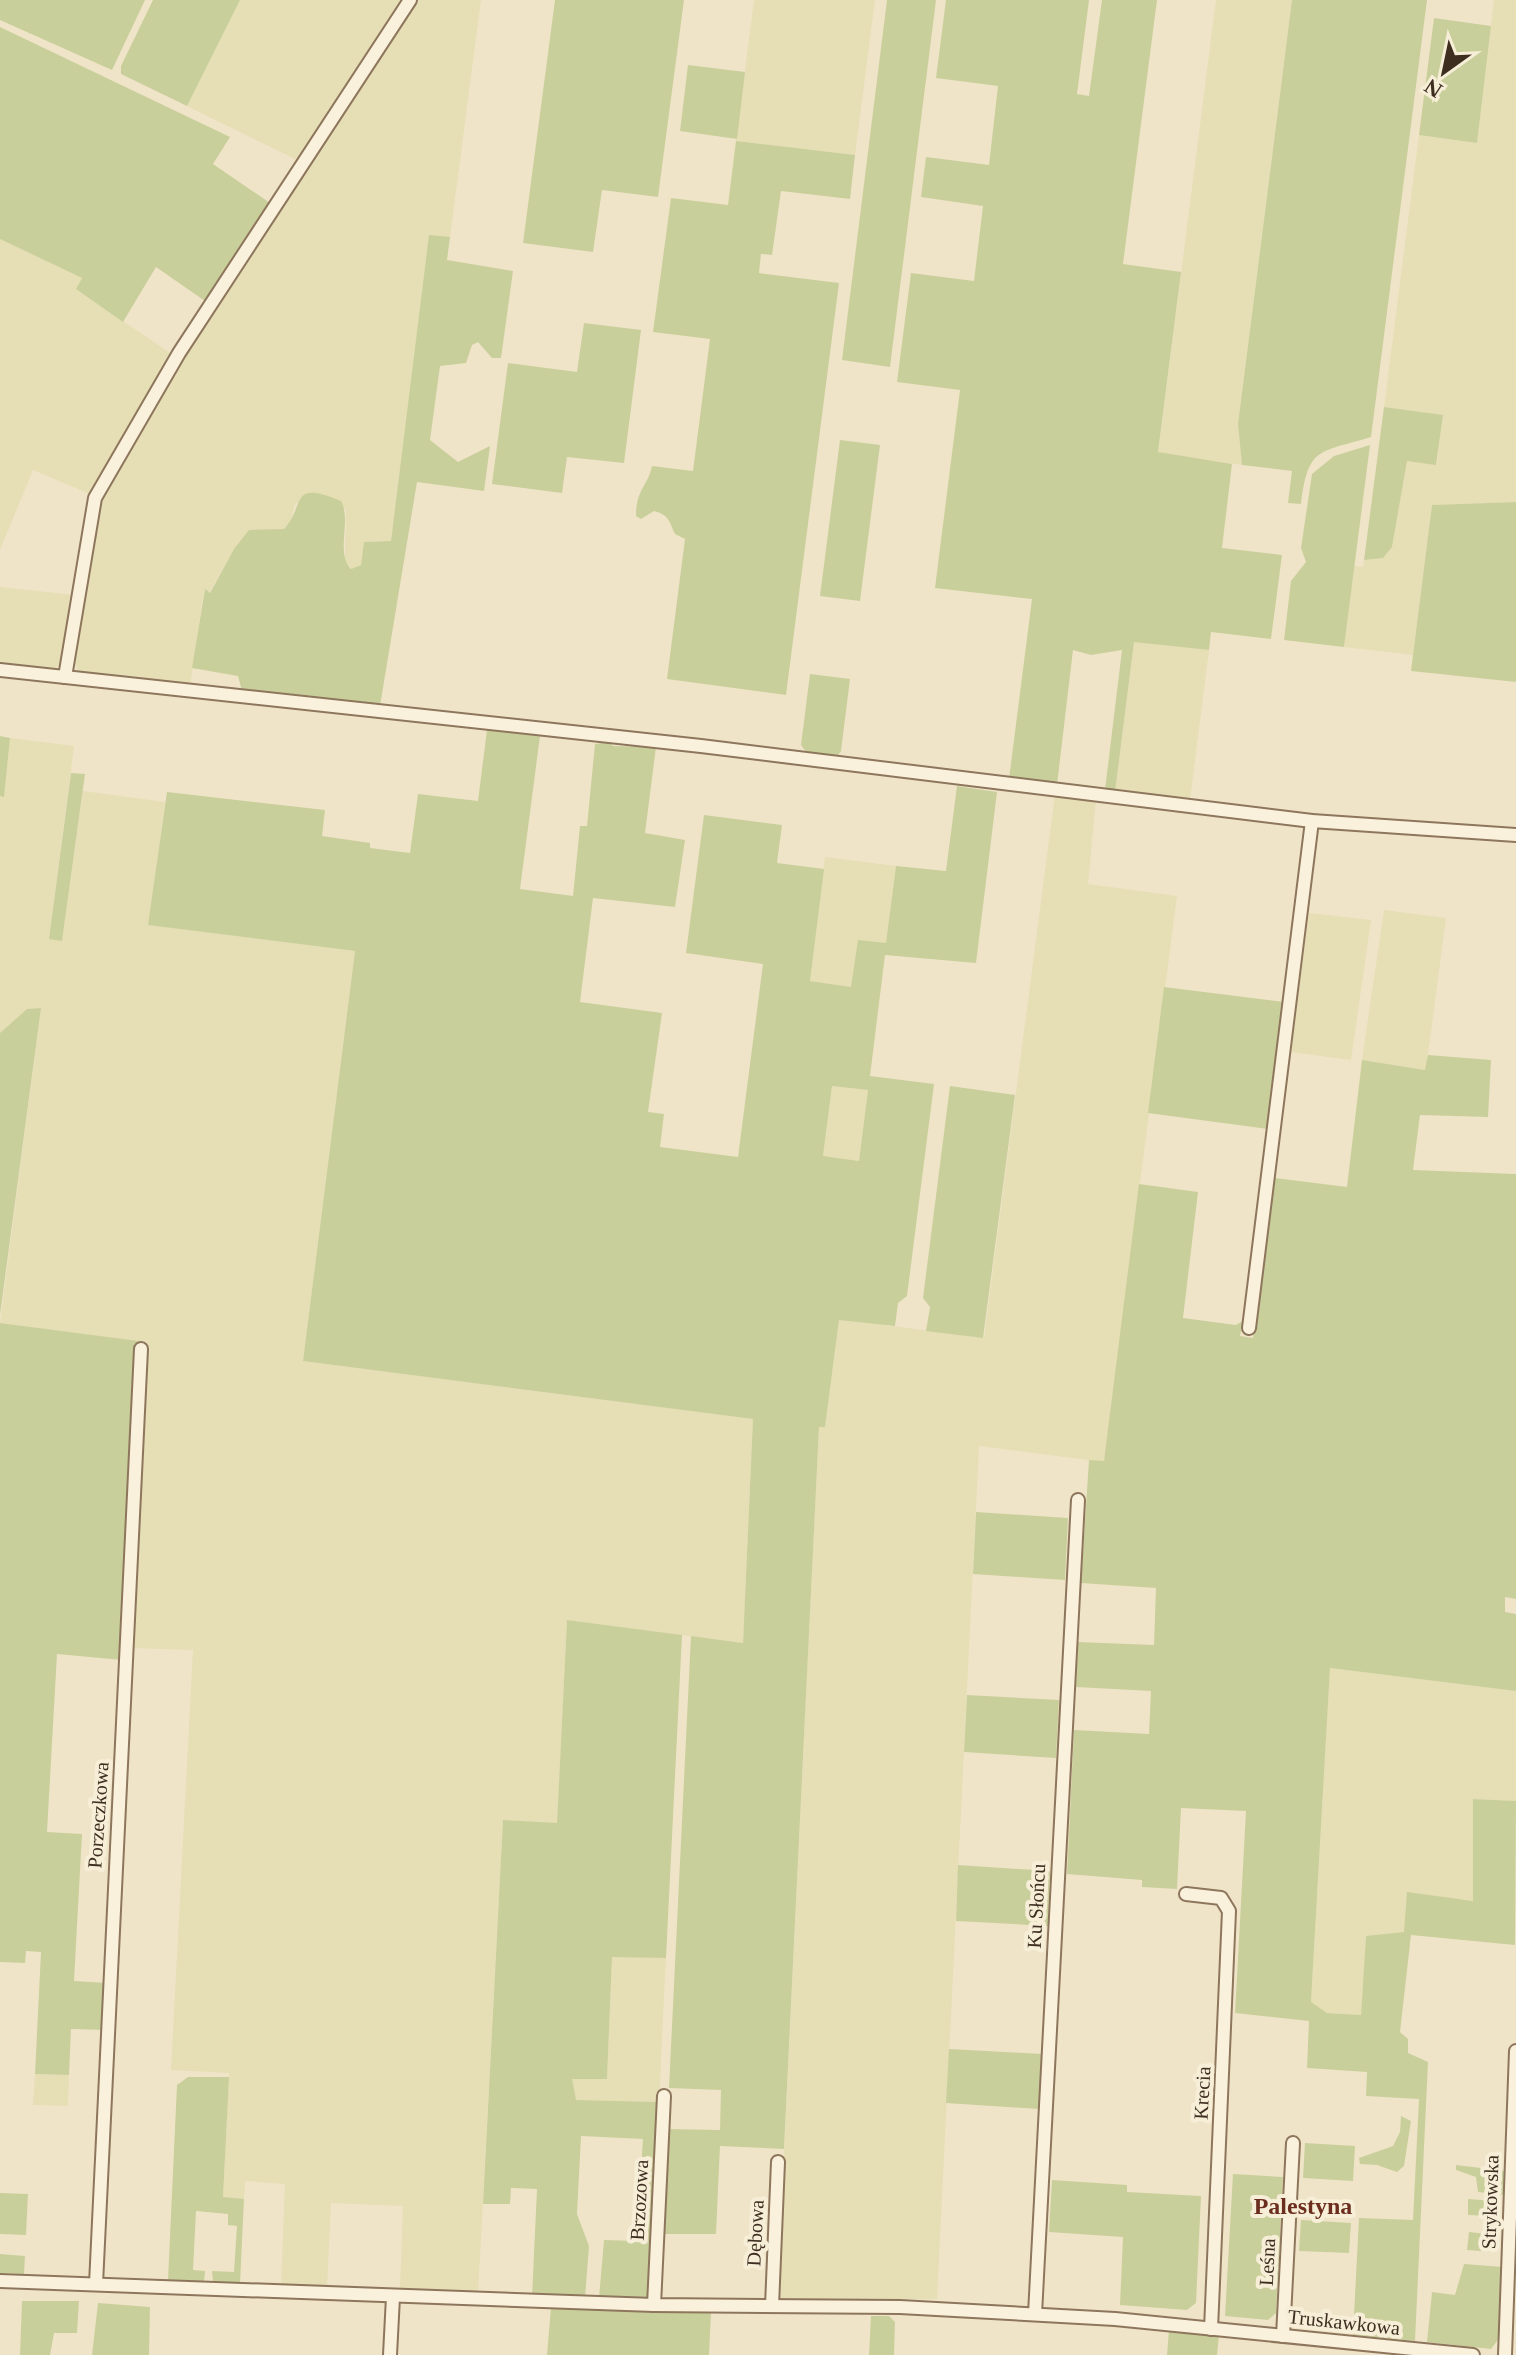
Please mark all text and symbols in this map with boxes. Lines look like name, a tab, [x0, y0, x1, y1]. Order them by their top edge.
north arrow	[1404, 32, 1484, 112]
text: N	[1420, 73, 1447, 103]
street label: Porzeczkowa	[83, 1761, 113, 1869]
street label: Ku Słońcu	[1023, 1863, 1049, 1949]
street label: Krecia	[1190, 2066, 1214, 2120]
street label: Strykowska	[1477, 2154, 1504, 2250]
street label: Brzozowa	[626, 2159, 652, 2241]
district label: Palestyna	[1254, 2193, 1352, 2219]
street label: Dębowa	[742, 2199, 769, 2267]
street label: Leśna	[1255, 2237, 1279, 2286]
street label: Truskawkowa	[1287, 2305, 1401, 2339]

